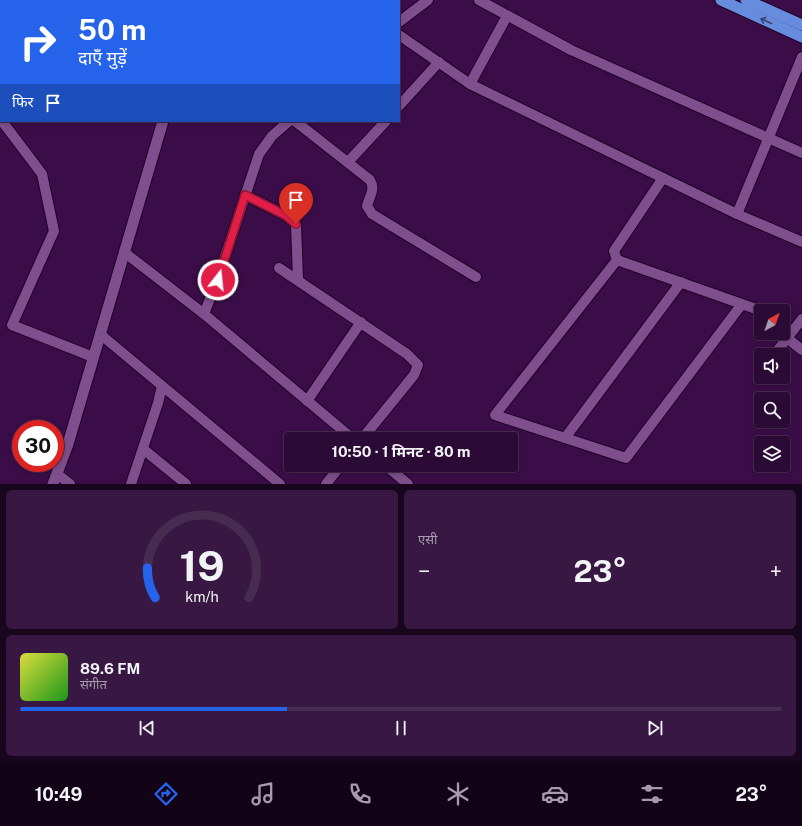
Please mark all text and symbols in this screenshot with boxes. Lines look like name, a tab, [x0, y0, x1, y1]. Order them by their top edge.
text: 50 m	[78, 13, 146, 46]
icon: right	[12, 16, 64, 68]
one-way arrow	[761, 17, 773, 24]
text: दाएँ मुड़ें	[78, 47, 127, 68]
icon: arrive	[42, 92, 64, 114]
text: फिर	[12, 93, 34, 110]
pin	[279, 183, 313, 224]
icon: arrive	[285, 189, 307, 211]
position arrow	[197, 259, 239, 301]
north arrow	[754, 304, 790, 340]
map controls	[754, 304, 790, 472]
button: sound	[754, 348, 790, 384]
button: search	[754, 392, 790, 428]
speed limit sign: 30	[12, 420, 64, 472]
button: layers	[754, 436, 790, 472]
text: 10:50 · 1 मिनट · 80 m	[332, 443, 470, 460]
text: एसी	[418, 532, 437, 547]
text: 19	[179, 540, 225, 589]
text: 23°	[573, 553, 627, 589]
text: −	[418, 558, 430, 584]
text: +	[770, 558, 782, 584]
text: km/h	[185, 587, 219, 604]
text: 89.6 FM	[80, 660, 140, 677]
text: संगीत	[80, 677, 107, 692]
icon: previous	[136, 717, 158, 739]
icon: pause	[390, 717, 412, 739]
icon: next	[644, 717, 666, 739]
icon: directions	[152, 780, 180, 808]
icon: music	[249, 780, 277, 808]
icon: phone	[346, 780, 374, 808]
icon: climate	[444, 780, 472, 808]
icon: car	[541, 780, 569, 808]
icon: filters	[638, 780, 666, 808]
text: 10:49	[35, 784, 82, 805]
text: 23°	[735, 784, 767, 805]

